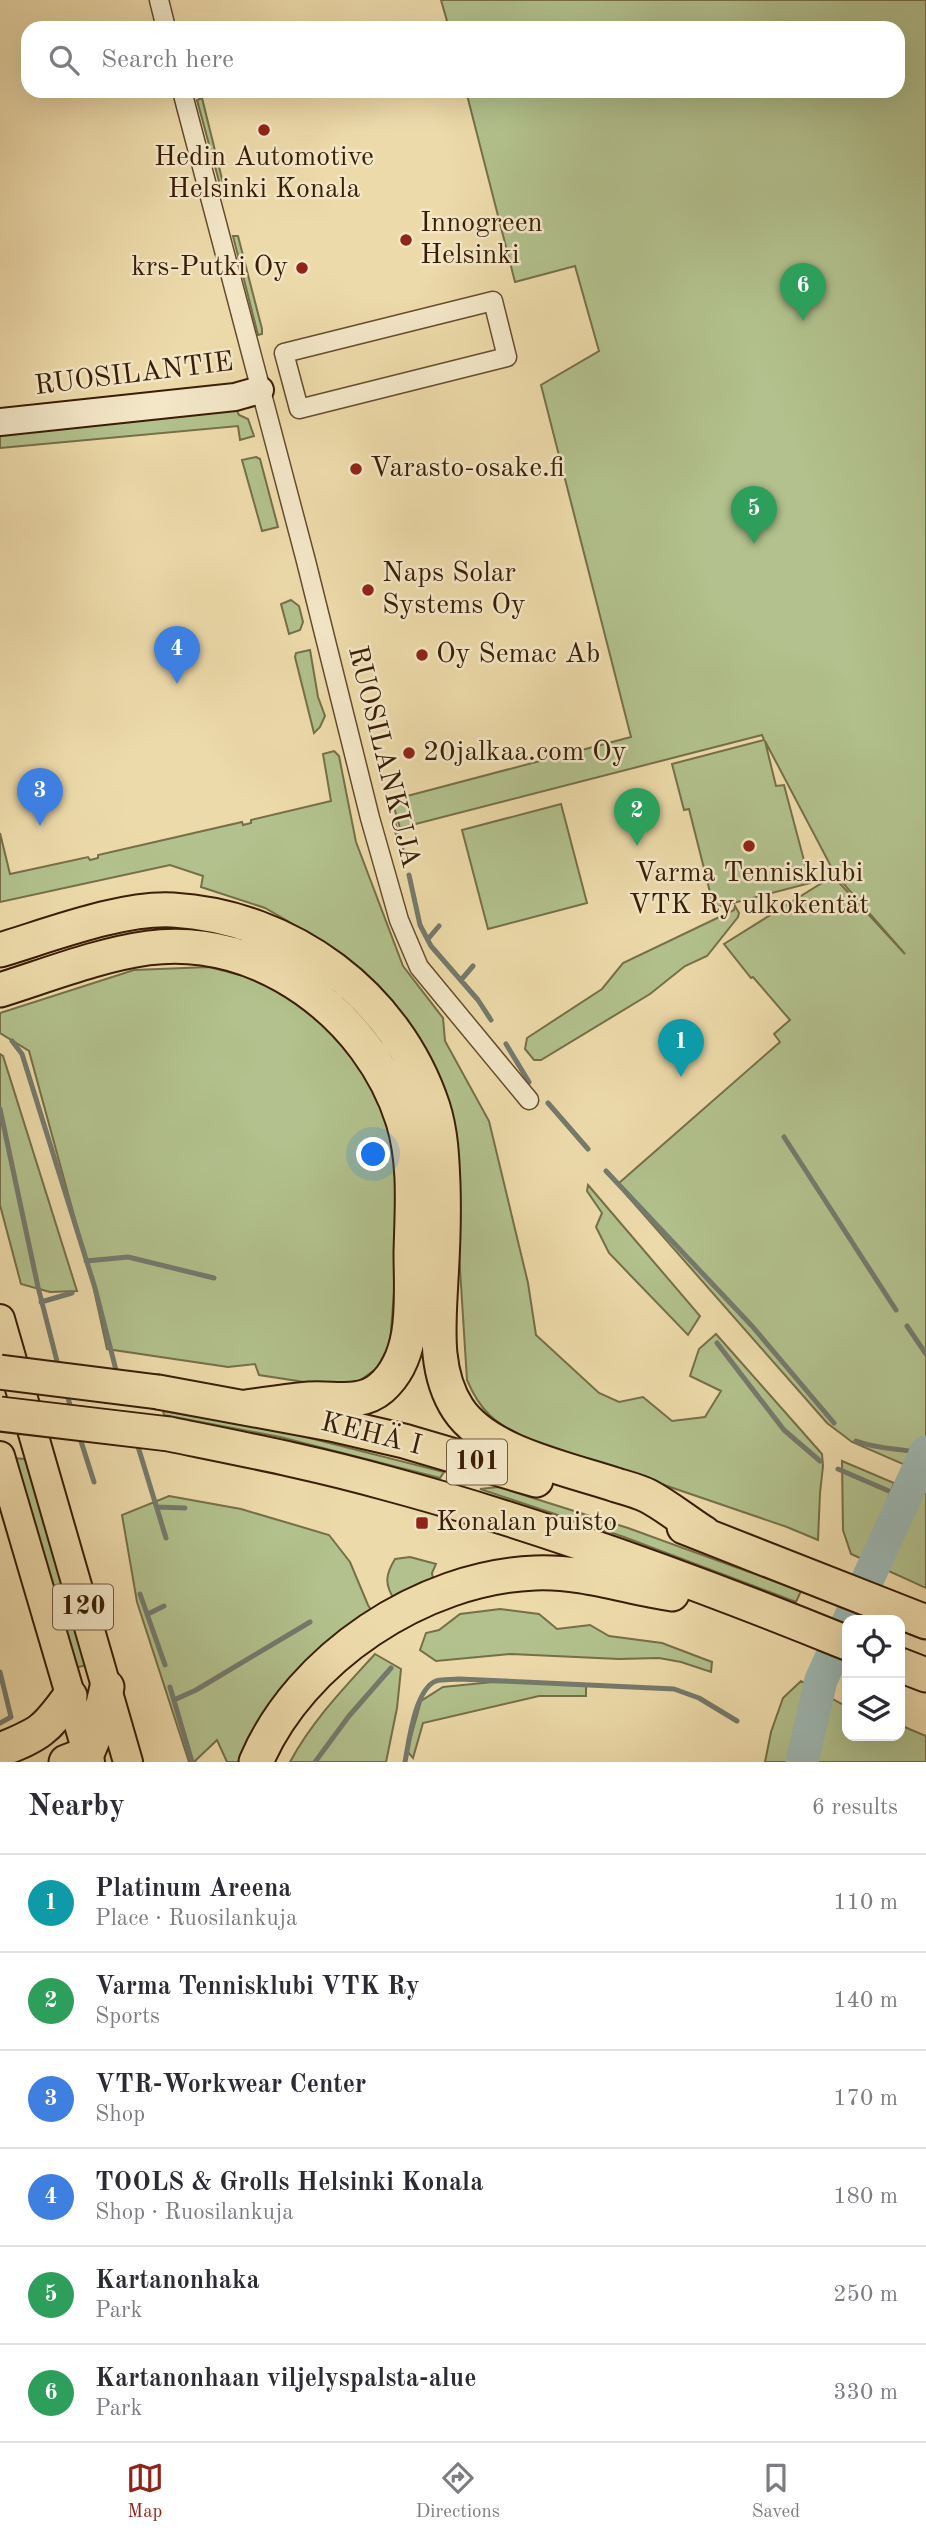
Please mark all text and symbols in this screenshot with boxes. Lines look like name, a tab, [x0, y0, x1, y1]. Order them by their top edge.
search box	[21, 21, 905, 98]
icon: search	[45, 41, 83, 79]
text: Search here	[101, 47, 234, 73]
marker: Hedin Automotive Helsinki Konala	[256, 122, 272, 138]
place label: Hedin Automotive Helsinki Konala	[154, 144, 374, 204]
place label: Innogreen Helsinki	[420, 210, 543, 270]
marker: Innogreen Helsinki	[398, 232, 414, 248]
place label: krs-Putki Oy	[131, 254, 288, 282]
marker: krs-Putki Oy	[294, 260, 310, 276]
pin: 6	[780, 263, 826, 321]
street label: RUOSILANTIE	[33, 349, 235, 401]
place label: Varasto-osake.fi	[370, 455, 565, 483]
marker: Varasto-osake.fi	[348, 461, 364, 477]
pin: 5	[731, 486, 777, 544]
place label: Naps Solar Systems Oy	[382, 560, 526, 620]
marker: Naps Solar Systems Oy	[360, 582, 376, 598]
pin: 4	[154, 626, 200, 684]
place label: Oy Semac Ab	[436, 641, 600, 669]
street label: RUOSILANKUJA	[342, 643, 424, 871]
marker: Oy Semac Ab	[414, 647, 430, 663]
place label: 20jalkaa.com Oy	[423, 739, 627, 767]
marker: 20jalkaa.com Oy	[401, 745, 417, 761]
pin: 3	[17, 768, 63, 826]
pin: 2	[614, 788, 660, 846]
marker: Varma Tennisklubi VTK Ry ulkokentät	[741, 838, 757, 854]
place label: Varma Tennisklubi VTK Ry ulkokentät	[629, 860, 869, 920]
pin: 1	[658, 1019, 704, 1077]
your location	[356, 1137, 390, 1171]
street label: KEHÄ I	[318, 1405, 425, 1461]
road number: 101	[447, 1440, 507, 1484]
place label: Konalan puisto	[436, 1509, 617, 1537]
marker: Konalan puisto	[414, 1515, 430, 1531]
road number: 120	[53, 1584, 113, 1630]
map controls	[842, 1615, 905, 1741]
button: locate	[842, 1615, 905, 1678]
button: layers	[842, 1678, 905, 1741]
text: Nearby	[28, 1792, 125, 1822]
text: 6 results	[812, 1796, 898, 1819]
text: Platinum Areena	[95, 1876, 292, 1902]
text: 1	[44, 1891, 58, 1914]
text: 110 m	[833, 1891, 898, 1914]
text: Place · Ruosilankuja	[95, 1907, 297, 1930]
text: Varma Tennisklubi VTK Ry	[95, 1974, 420, 2000]
text: 2	[44, 1989, 58, 2012]
text: 140 m	[833, 1989, 898, 2012]
text: Sports	[95, 2005, 160, 2028]
text: VTR-Workwear Center	[95, 2072, 366, 2098]
text: 3	[44, 2087, 58, 2110]
text: 170 m	[833, 2087, 898, 2110]
text: Shop	[95, 2103, 145, 2126]
text: TOOLS & Grolls Helsinki Konala	[95, 2170, 483, 2196]
text: 4	[44, 2185, 58, 2208]
text: 180 m	[833, 2185, 898, 2208]
text: Shop · Ruosilankuja	[95, 2201, 294, 2224]
text: Kartanonhaka	[95, 2268, 260, 2294]
text: 5	[44, 2283, 58, 2306]
text: 250 m	[833, 2283, 898, 2306]
text: Park	[95, 2299, 142, 2322]
text: Kartanonhaan viljelyspalsta-alue	[95, 2366, 476, 2392]
text: 6	[44, 2381, 58, 2404]
text: 330 m	[833, 2381, 898, 2404]
text: Park	[95, 2397, 142, 2420]
tab: Map	[126, 2459, 164, 2524]
tab: Directions	[416, 2459, 500, 2524]
tab: Saved	[752, 2459, 800, 2524]

